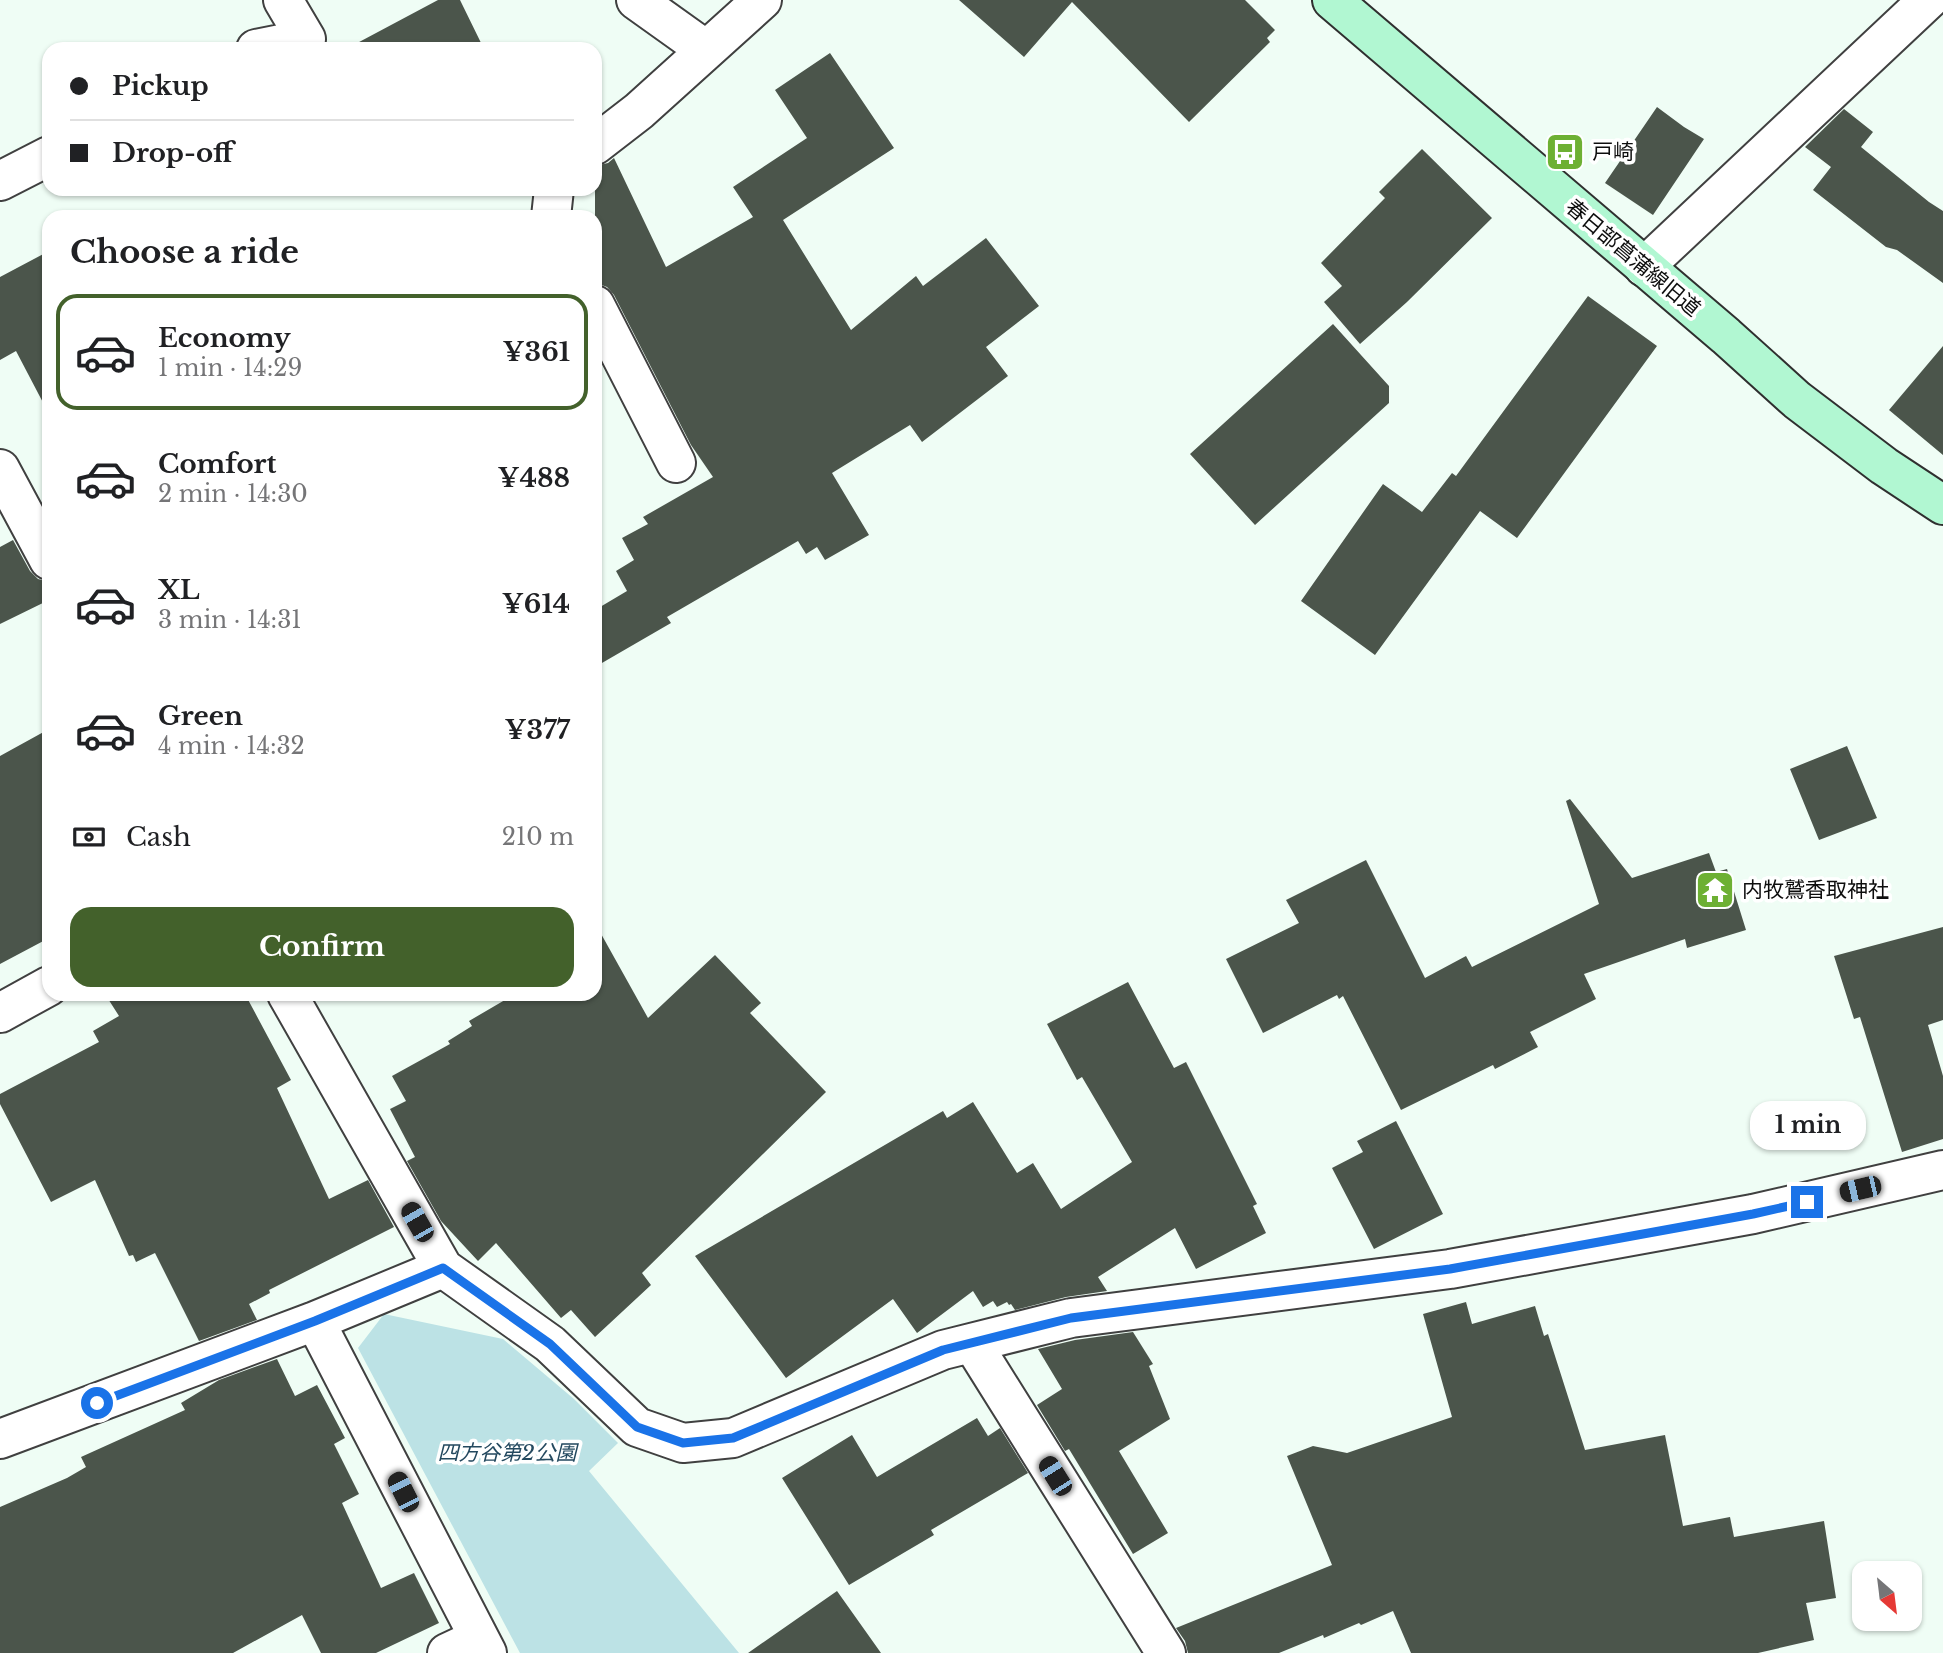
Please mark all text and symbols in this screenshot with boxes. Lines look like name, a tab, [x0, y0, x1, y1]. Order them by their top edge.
text: Pickup	[112, 70, 209, 102]
bus stop icon: 戸崎	[1544, 131, 1586, 173]
text: Drop-off	[112, 137, 233, 169]
place label: 戸崎	[1592, 139, 1634, 165]
street label: 春日部菖蒲線旧道	[1560, 194, 1706, 322]
text: Choose a ride	[70, 232, 299, 272]
icon: car	[74, 321, 137, 384]
text: Economy	[158, 322, 291, 354]
text: ¥361	[502, 336, 570, 368]
text: 1 min · 14:29	[158, 354, 302, 382]
icon: car	[74, 447, 137, 510]
text: Comfort	[158, 448, 276, 480]
text: ¥488	[498, 462, 570, 494]
text: 2 min · 14:30	[158, 480, 308, 508]
icon: car	[74, 573, 137, 636]
text: XL	[158, 574, 200, 606]
text: ¥614	[502, 588, 570, 620]
text: 3 min · 14:31	[158, 606, 302, 634]
icon: car	[74, 699, 137, 762]
text: Green	[158, 700, 243, 732]
text: ¥377	[504, 714, 570, 746]
text: 4 min · 14:32	[158, 732, 305, 760]
icon: cash	[70, 818, 108, 856]
text: Cash	[126, 821, 191, 853]
text: 210 m	[502, 823, 574, 851]
temple icon: 内牧鷲香取神社	[1694, 869, 1736, 911]
place label: 内牧鷲香取神社	[1742, 877, 1889, 903]
button: Confirm	[70, 907, 574, 987]
callout: 1 min	[1749, 1100, 1865, 1150]
text: 1 min	[1775, 1111, 1841, 1139]
car	[1838, 1174, 1883, 1204]
route end	[1791, 1186, 1823, 1218]
car	[398, 1199, 437, 1245]
route start	[81, 1387, 113, 1419]
park label: 四方谷第2公園	[437, 1440, 580, 1466]
car	[1035, 1453, 1076, 1499]
car	[385, 1469, 422, 1515]
north arrow	[1852, 1561, 1922, 1631]
map controls	[1852, 1561, 1922, 1631]

